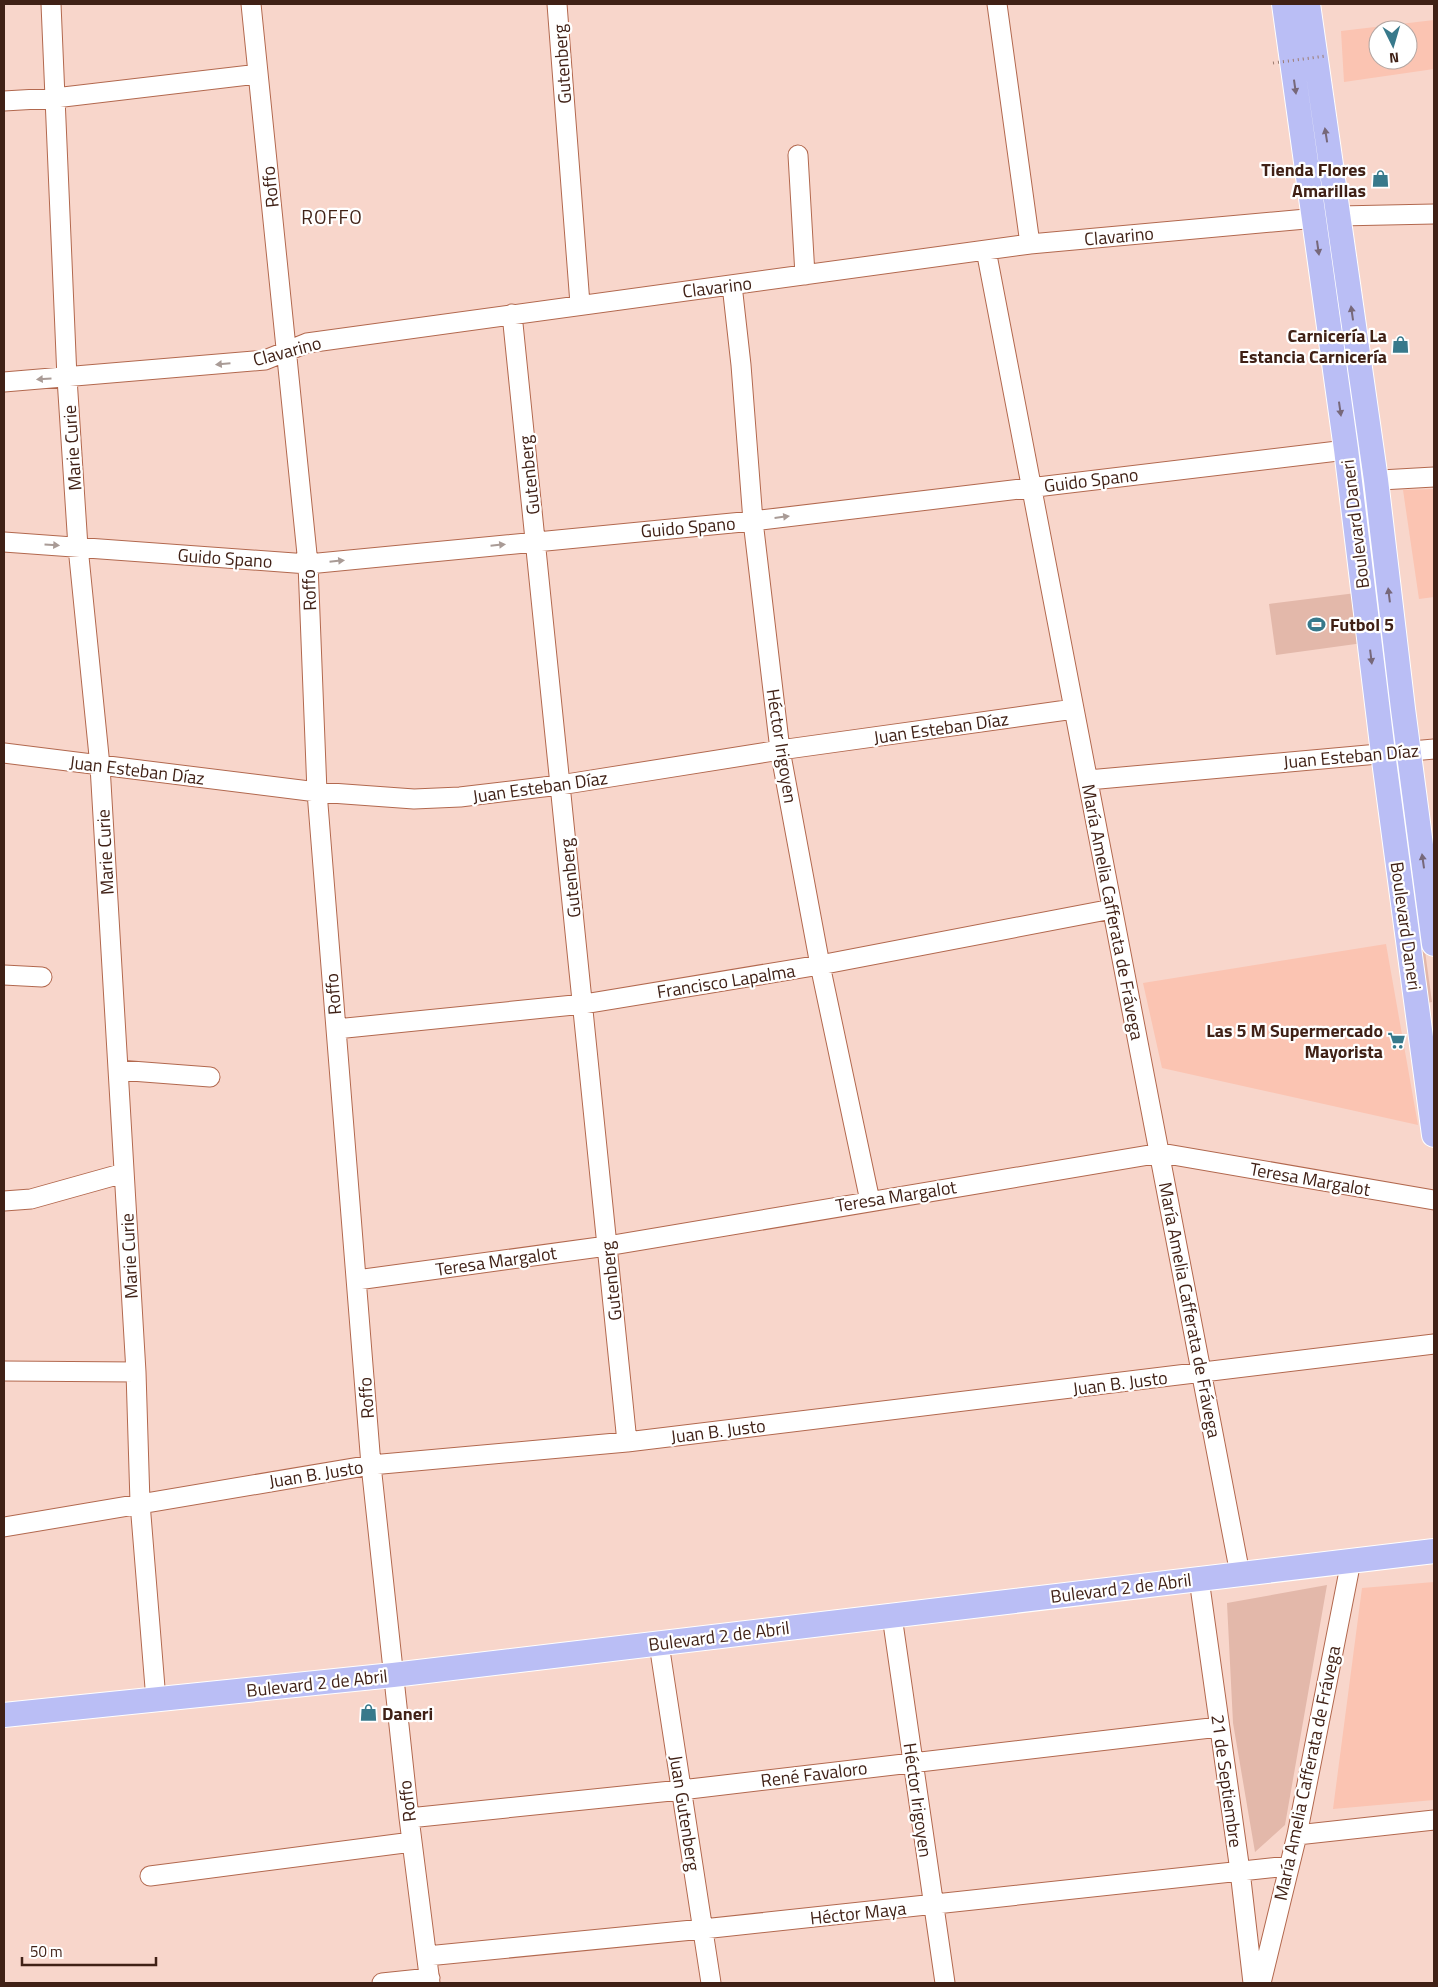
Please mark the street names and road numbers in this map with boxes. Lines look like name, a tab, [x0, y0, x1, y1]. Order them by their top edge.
street label: Gutenberg	[546, 23, 578, 105]
street label: Roffo	[254, 165, 286, 209]
street label: Clavarino	[1083, 220, 1155, 252]
street label: Clavarino	[681, 269, 753, 305]
street label: Clavarino	[250, 329, 324, 373]
street label: Marie Curie	[56, 404, 88, 492]
street label: Gutenberg	[511, 434, 547, 516]
street label: Boulevard Daneri	[1334, 458, 1376, 590]
street label: Guido Spano	[1042, 461, 1140, 499]
street label: Guido Spano	[639, 509, 737, 545]
street label: Guido Spano	[177, 541, 273, 575]
street label: Roffo	[295, 569, 323, 611]
street label: Héctor Irigoyen	[760, 687, 804, 805]
street label: Juan Esteban Díaz	[872, 705, 1010, 751]
street label: Juan Esteban Díaz	[1282, 737, 1420, 775]
street label: Juan Esteban Díaz	[68, 748, 206, 792]
street label: Juan Esteban Díaz	[471, 764, 609, 810]
street label: María Amelia Cafferata de Frávega	[1075, 782, 1151, 1042]
street label: Marie Curie	[89, 808, 121, 896]
street label: Gutenberg	[552, 837, 588, 919]
street label: Boulevard Daneri	[1384, 860, 1428, 992]
street label: Francisco Lapalma	[655, 957, 797, 1005]
street label: Roffo	[318, 972, 348, 1016]
street label: Teresa Margalot	[1248, 1155, 1373, 1203]
street label: Teresa Margalot	[834, 1173, 959, 1219]
street label: María Amelia Cafferata de Frávega	[1152, 1180, 1228, 1440]
street label: Marie Curie	[113, 1212, 145, 1300]
street label: Teresa Margalot	[434, 1239, 559, 1283]
street label: Gutenberg	[593, 1240, 629, 1322]
street label: Juan B. Justo	[1071, 1364, 1169, 1402]
street label: Roffo	[351, 1376, 381, 1420]
street label: Juan B. Justo	[669, 1412, 767, 1450]
street label: Juan B. Justo	[267, 1453, 365, 1495]
street label: Bulevard 2 de Abril	[1049, 1566, 1193, 1610]
street label: Bulevard 2 de Abril	[647, 1614, 791, 1658]
street label: María Amelia Cafferata de Frávega	[1267, 1643, 1347, 1903]
street label: Bulevard 2 de Abril	[245, 1662, 389, 1704]
street label: 21 de Septiembre	[1204, 1713, 1250, 1849]
street label: Héctor Irigoyen	[897, 1741, 939, 1859]
street label: Juan Gutenberg	[663, 1753, 707, 1873]
street label: René Favaloro	[759, 1754, 869, 1794]
street label: Roffo	[391, 1779, 423, 1823]
street label: Héctor Maya	[809, 1895, 907, 1931]

